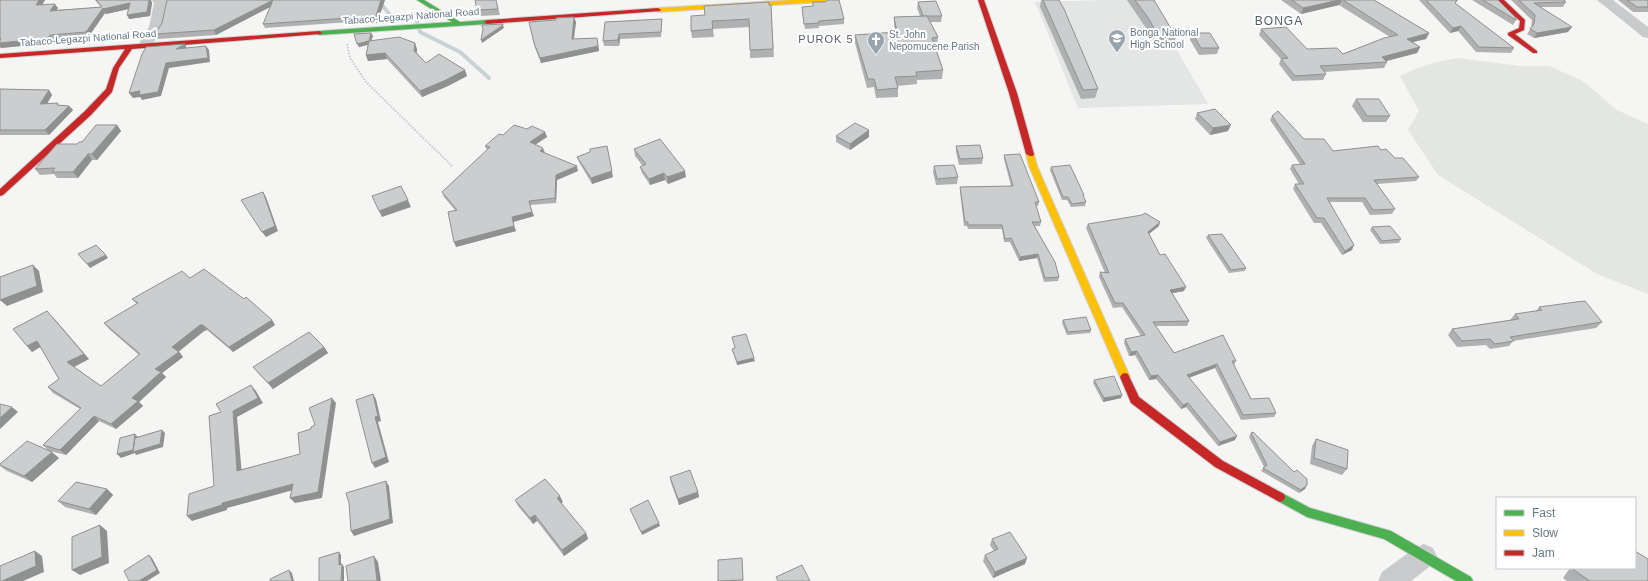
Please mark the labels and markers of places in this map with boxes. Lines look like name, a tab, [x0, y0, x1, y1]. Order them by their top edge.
place label: Bonga National High School	[1130, 27, 1198, 50]
school or university icon: Bonga National High School	[1107, 28, 1127, 53]
place label: St. John Nepomucene Parish	[889, 29, 980, 52]
church icon: St. John Nepomucene Parish	[866, 30, 886, 55]

